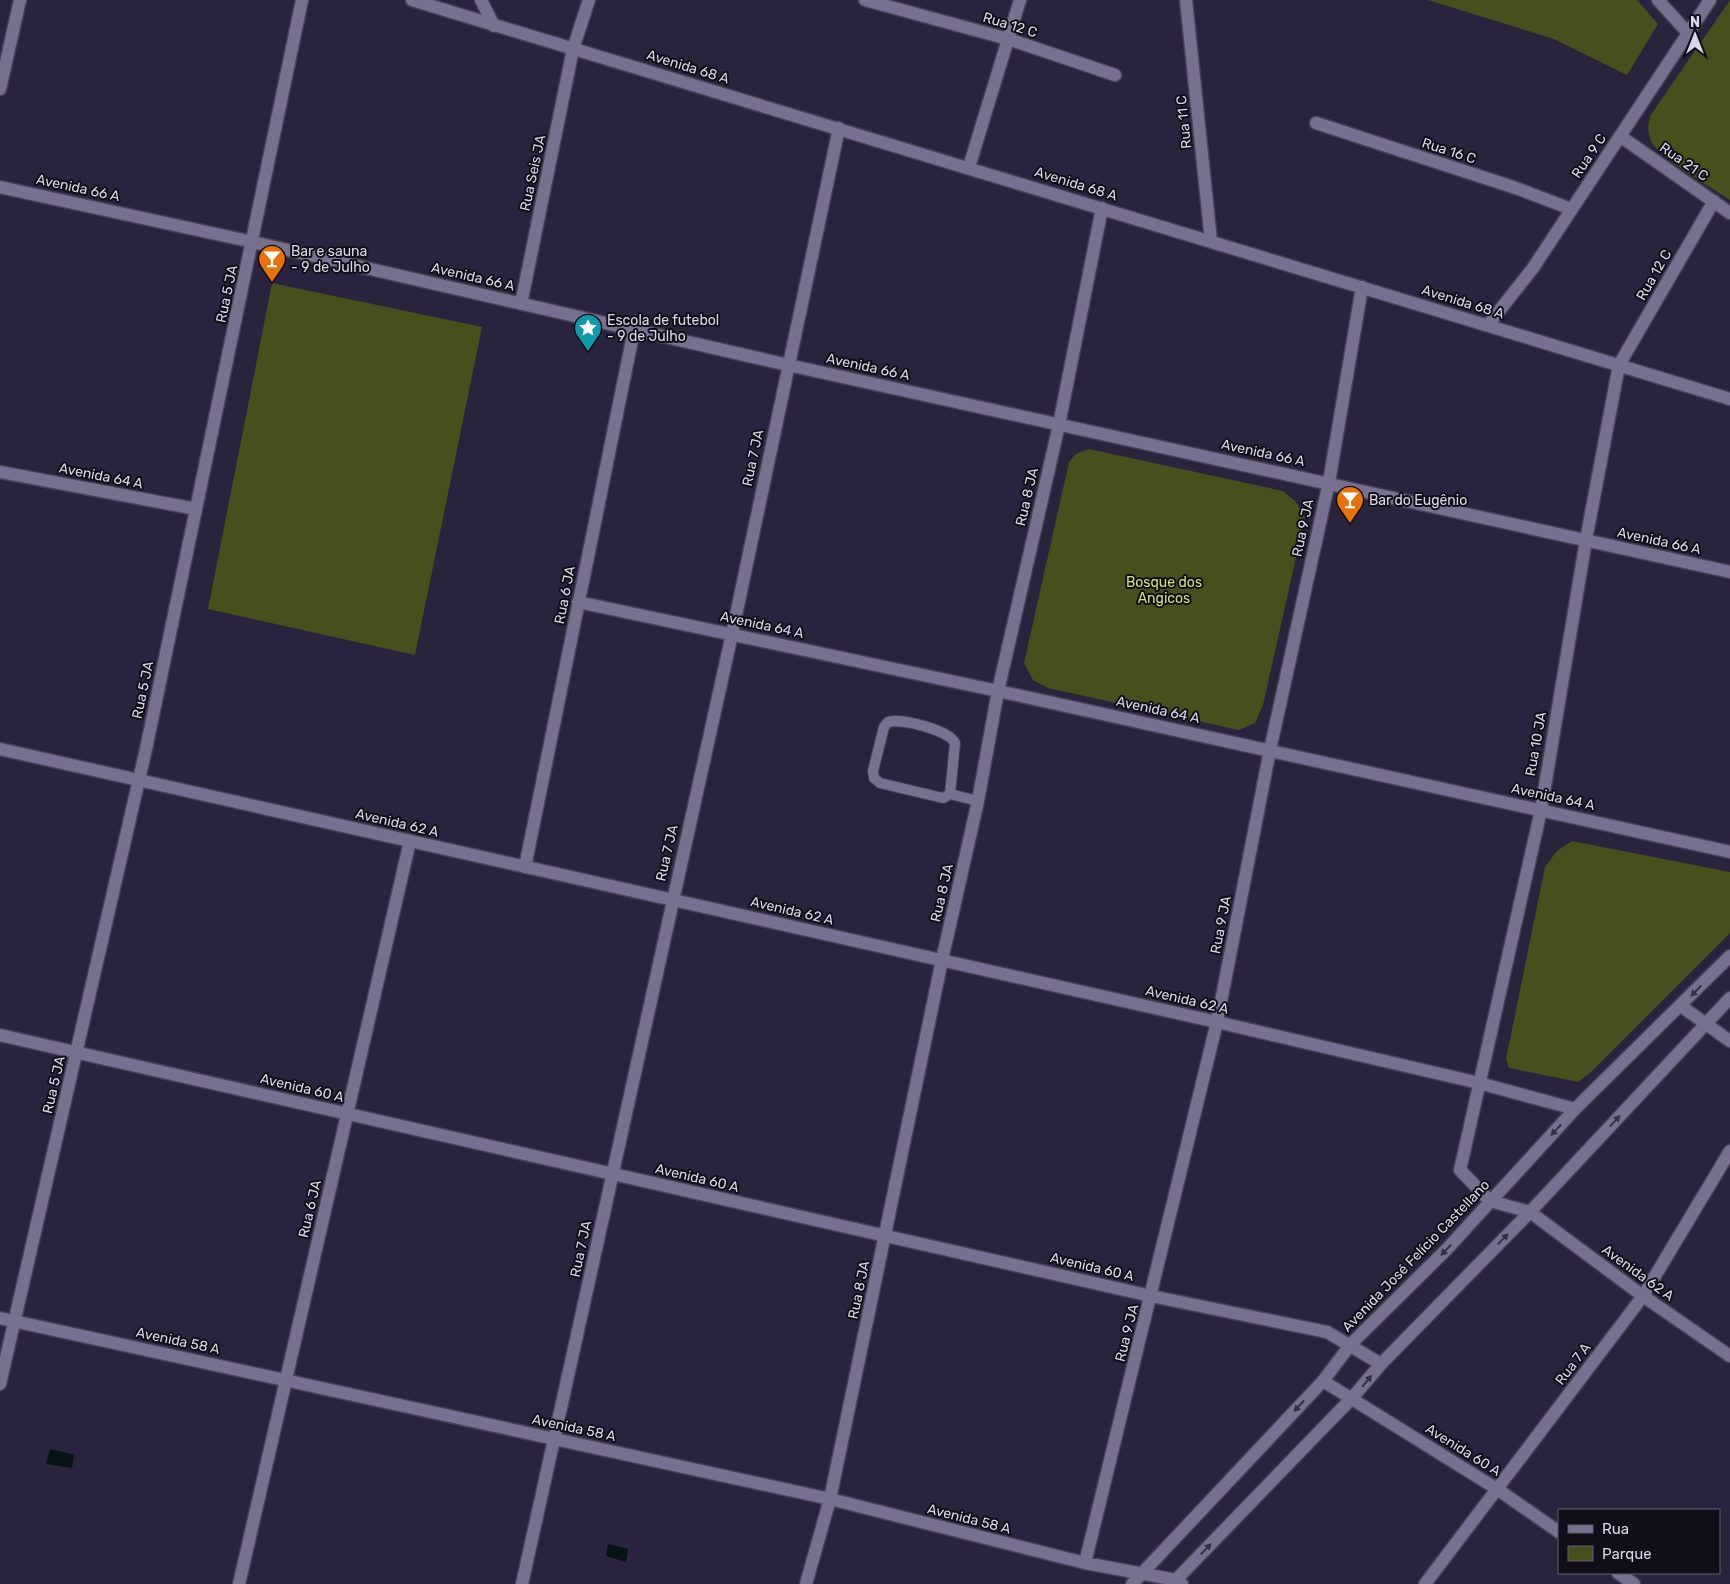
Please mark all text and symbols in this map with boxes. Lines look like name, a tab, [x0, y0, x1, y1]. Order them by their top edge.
street label: Rua 12 C	[981, 9, 1039, 41]
north arrow	[1670, 10, 1720, 60]
text: N	[1690, 14, 1700, 31]
street label: Avenida 68 A	[645, 46, 732, 88]
street label: Rua 11 C	[1173, 95, 1195, 149]
street label: Rua 9 C	[1568, 131, 1610, 181]
street label: Rua Seis JA	[517, 133, 549, 213]
street label: Rua 16 C	[1420, 134, 1478, 168]
street label: Rua 21 C	[1656, 139, 1712, 185]
street label: Avenida 68 A	[1033, 163, 1120, 205]
street label: Avenida 66 A	[35, 171, 122, 205]
place label: Bar e sauna - 9 de Julho	[291, 243, 370, 276]
bar icon: Bar e sauna - 9 de Julho	[257, 244, 287, 283]
street label: Rua 12 C	[1633, 247, 1675, 303]
street label: Avenida 66 A	[430, 259, 517, 295]
street label: Rua 5 JA	[213, 263, 242, 324]
street label: Avenida 68 A	[1420, 281, 1507, 323]
place label: Escola de futebol - 9 de Julho	[607, 312, 719, 345]
place icon: Escola de futebol - 9 de Julho	[573, 313, 603, 352]
street label: Avenida 66 A	[825, 350, 912, 384]
street label: Rua 7 JA	[739, 428, 767, 488]
street label: Avenida 66 A	[1220, 436, 1307, 470]
street label: Avenida 64 A	[58, 460, 145, 493]
street label: Rua 8 JA	[1012, 466, 1042, 528]
bar icon: Bar do Eugênio	[1335, 485, 1365, 524]
place label: Bar do Eugênio	[1369, 492, 1467, 509]
street label: Rua 9 JA	[1289, 497, 1318, 558]
street label: Avenida 66 A	[1616, 524, 1703, 558]
street label: Rua 6 JA	[551, 564, 579, 625]
park label: Bosque dos Angicos	[1126, 574, 1202, 607]
street label: Avenida 64 A	[719, 608, 806, 642]
street label: Rua 5 JA	[129, 659, 158, 720]
street label: Avenida 64 A	[1115, 693, 1202, 727]
street label: Rua 10 JA	[1522, 710, 1550, 778]
street label: Avenida 64 A	[1510, 780, 1597, 814]
street label: Avenida 62 A	[354, 805, 441, 841]
street label: Rua 7 JA	[652, 823, 682, 883]
street label: Rua 8 JA	[927, 862, 957, 924]
street label: Avenida 62 A	[749, 893, 836, 929]
street label: Rua 9 JA	[1207, 894, 1235, 955]
street label: Avenida 62 A	[1144, 982, 1231, 1018]
one-way arrow	[1690, 984, 1702, 996]
street label: Rua 5 JA	[39, 1054, 69, 1115]
street label: Avenida 60 A	[258, 1070, 346, 1106]
one-way arrow	[1609, 1115, 1621, 1127]
one-way arrow	[1550, 1124, 1562, 1136]
street label: Avenida 60 A	[653, 1160, 741, 1196]
street label: Avenida José Felício Castellano	[1339, 1176, 1493, 1336]
street label: Rua 6 JA	[295, 1178, 325, 1240]
street label: Rua 7 JA	[567, 1219, 595, 1279]
one-way arrow	[1497, 1233, 1509, 1245]
street label: Avenida 62 A	[1599, 1241, 1678, 1305]
one-way arrow	[1440, 1244, 1452, 1256]
street label: Avenida 60 A	[1048, 1249, 1136, 1285]
street label: Rua 8 JA	[845, 1259, 874, 1321]
street label: Rua 9 JA	[1112, 1302, 1142, 1363]
street label: Avenida 58 A	[135, 1324, 222, 1358]
street label: Rua 7 A	[1552, 1339, 1595, 1388]
one-way arrow	[1361, 1375, 1372, 1388]
one-way arrow	[1293, 1400, 1305, 1412]
street label: Avenida 58 A	[531, 1411, 618, 1445]
street label: Avenida 60 A	[1422, 1420, 1504, 1480]
street label: Avenida 58 A	[926, 1500, 1013, 1538]
legend	[1558, 1509, 1720, 1574]
text: Rua	[1602, 1520, 1629, 1538]
one-way arrow	[1200, 1543, 1212, 1555]
text: Parque	[1602, 1545, 1652, 1563]

